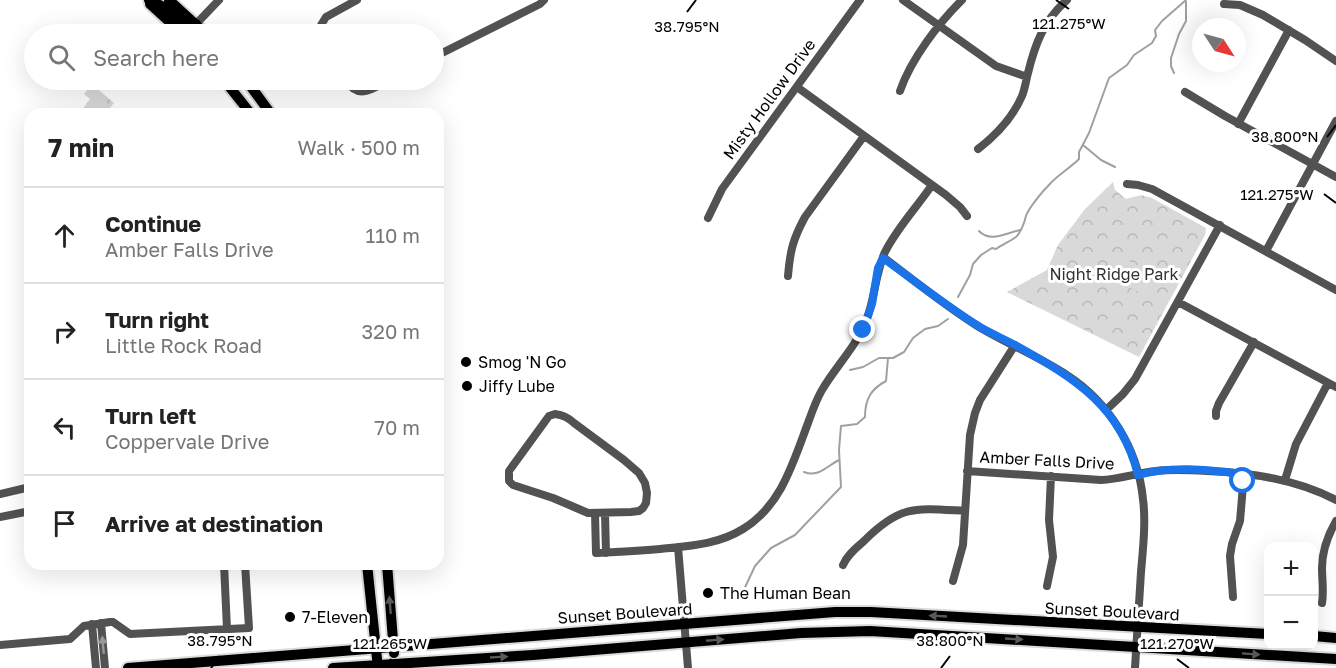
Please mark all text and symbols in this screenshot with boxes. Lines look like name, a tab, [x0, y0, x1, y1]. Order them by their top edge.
text: 121.275°W	[1032, 14, 1106, 32]
text: 38.795°N	[654, 17, 720, 35]
north arrow	[1192, 18, 1246, 72]
search box	[24, 24, 444, 90]
street label: Misty Hollow Drive	[719, 35, 819, 163]
icon: search	[45, 41, 78, 74]
text: Search here	[93, 44, 219, 71]
text: 38.800°N	[1251, 127, 1319, 145]
text: 7 min	[48, 132, 114, 163]
text: Walk · 500 m	[298, 135, 420, 159]
text: 121.275°W	[1240, 185, 1314, 203]
text: Continue	[105, 210, 201, 237]
icon: ahead	[48, 219, 81, 252]
text: 110 m	[366, 223, 420, 247]
text: Amber Falls Drive	[105, 237, 274, 261]
park label: Night Ridge Park	[1049, 264, 1179, 284]
text: Turn right	[105, 306, 209, 333]
icon: right	[48, 315, 81, 348]
route end	[849, 316, 875, 342]
text: 320 m	[362, 319, 420, 343]
text: Little Rock Road	[105, 333, 262, 357]
place label: Smog 'N Go	[478, 352, 566, 372]
marker: Smog 'N Go	[459, 355, 473, 369]
place label: Jiffy Lube	[479, 376, 555, 396]
marker: Jiffy Lube	[460, 379, 474, 393]
text: Turn left	[105, 402, 196, 429]
icon: left	[48, 411, 81, 444]
text: 70 m	[374, 415, 420, 439]
text: Coppervale Drive	[105, 429, 269, 453]
street label: Amber Falls Drive	[979, 446, 1115, 474]
route start	[1229, 467, 1255, 493]
icon: arrive	[48, 507, 81, 540]
text: Arrive at destination	[105, 510, 323, 537]
map controls	[1264, 542, 1318, 650]
button: +	[1264, 542, 1318, 596]
place label: The Human Bean	[720, 583, 851, 603]
marker: The Human Bean	[701, 586, 715, 600]
one-way arrow	[385, 596, 395, 615]
button: −	[1264, 596, 1318, 650]
street label: Sunset Boulevard	[1044, 597, 1180, 625]
street label: Sunset Boulevard	[557, 598, 693, 628]
place label: 7-Eleven	[302, 607, 368, 627]
marker: 7-Eleven	[283, 610, 297, 624]
one-way arrow	[928, 611, 947, 620]
text: 38.795°N	[187, 631, 253, 649]
text: 38.800°N	[916, 631, 984, 649]
text: 121.265°W	[353, 634, 427, 652]
text: 121.270°W	[1140, 634, 1214, 652]
one-way arrow	[705, 635, 724, 645]
one-way arrow	[1005, 635, 1024, 644]
one-way arrow	[98, 636, 108, 655]
one-way arrow	[1241, 649, 1260, 658]
one-way arrow	[490, 652, 509, 661]

